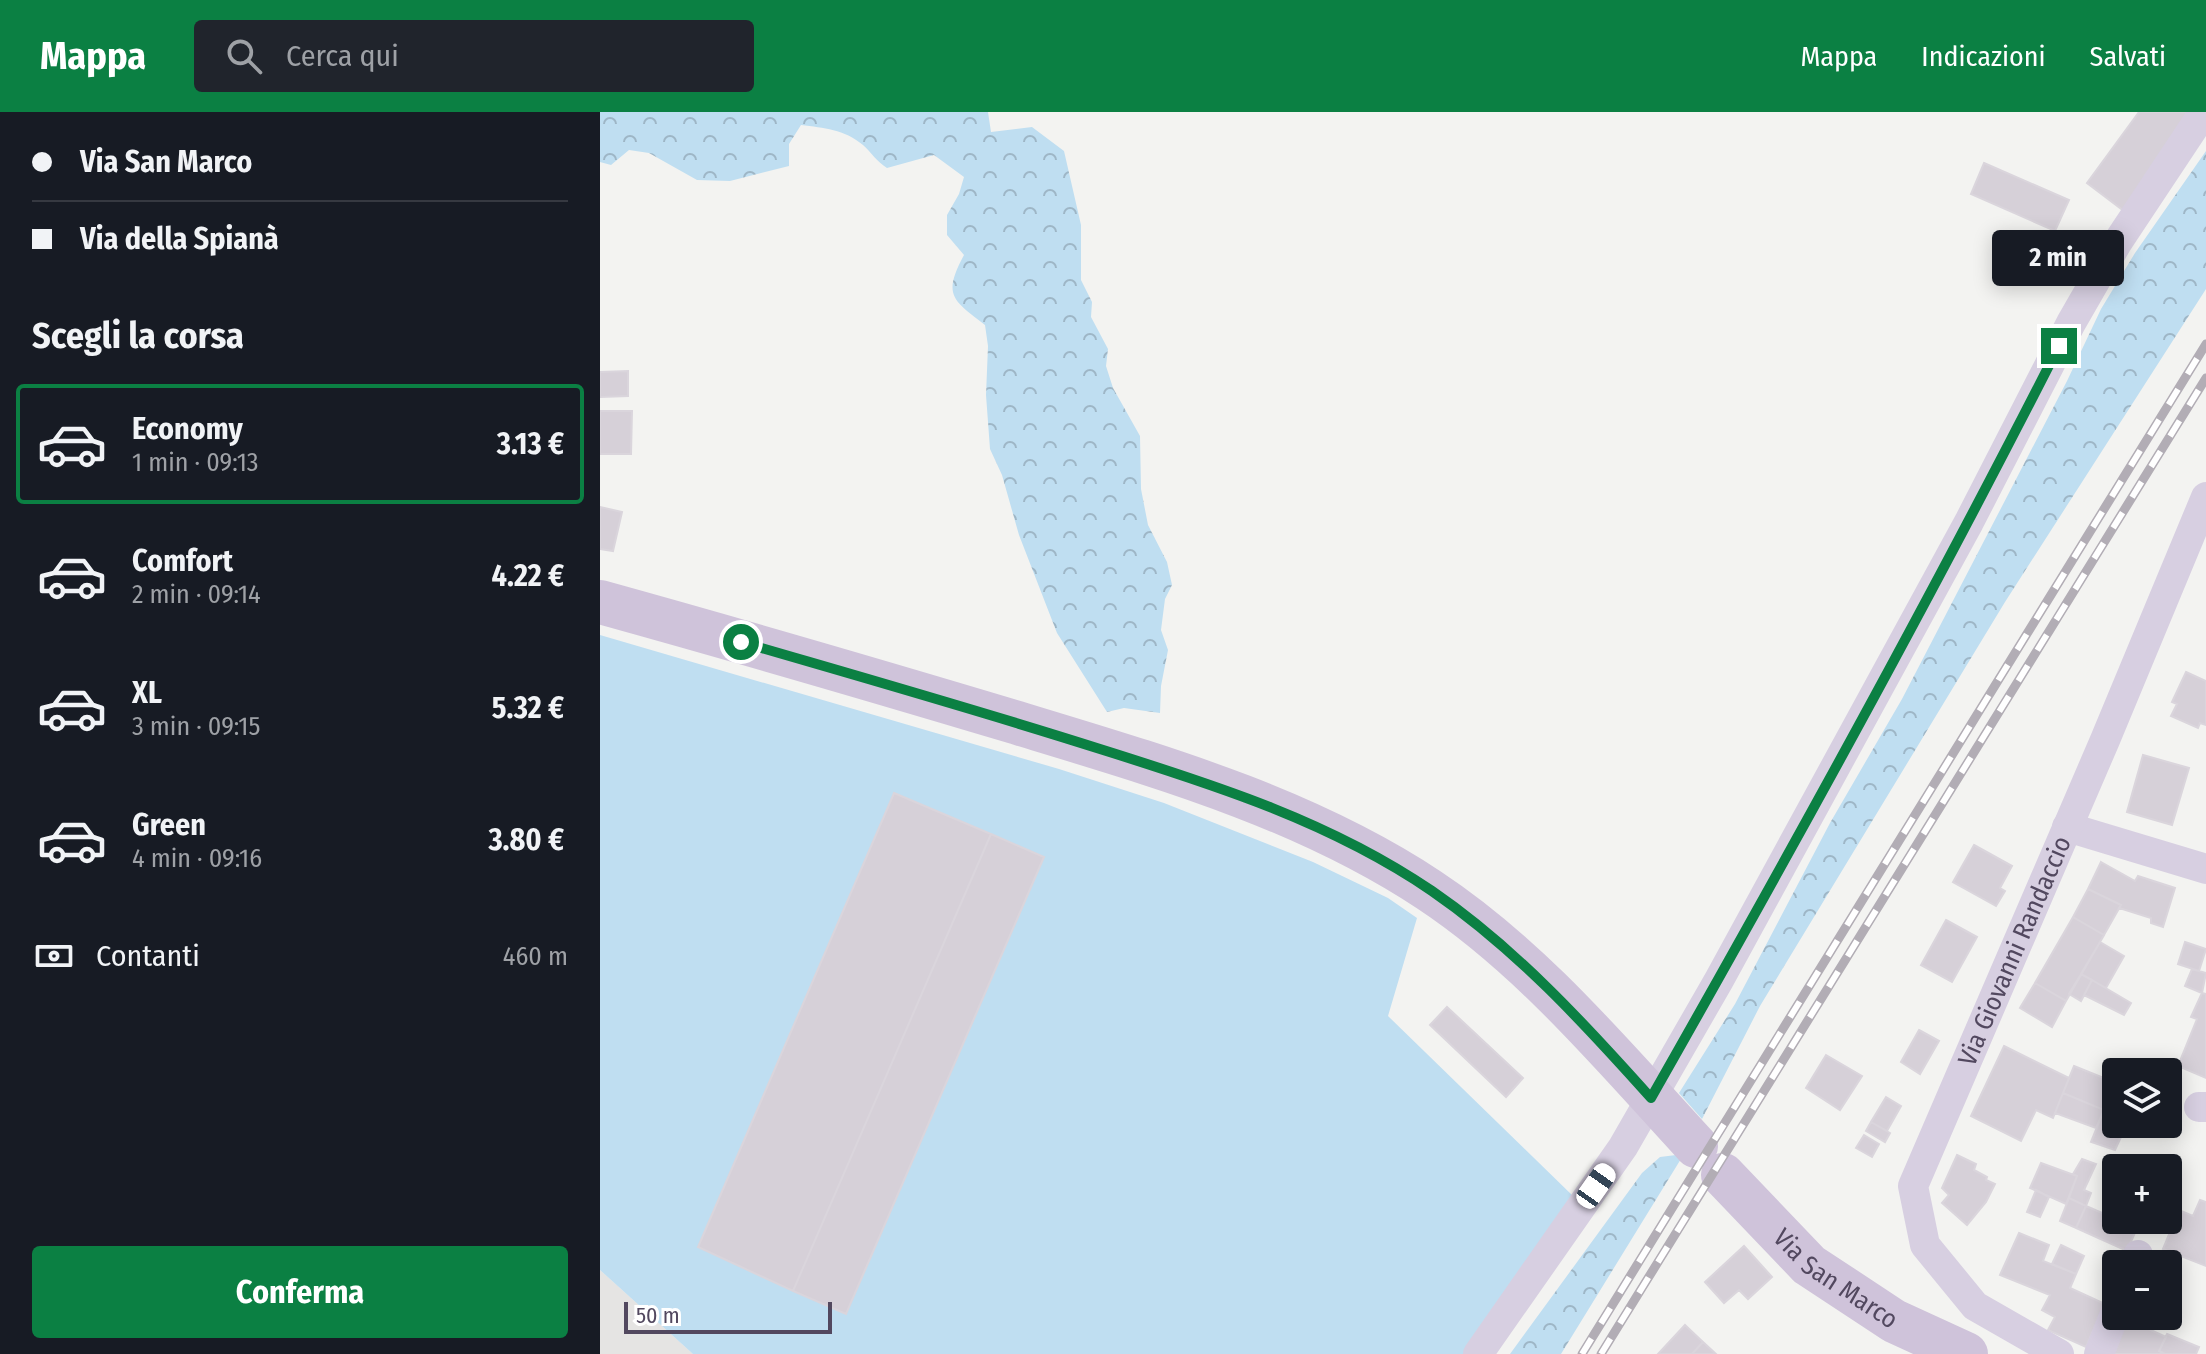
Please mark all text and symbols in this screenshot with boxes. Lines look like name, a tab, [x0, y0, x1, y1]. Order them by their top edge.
search box	[194, 20, 754, 92]
text: Mappa	[40, 33, 146, 79]
icon: search	[222, 34, 266, 78]
text: Cerca qui	[286, 38, 399, 74]
text: Mappa	[1800, 40, 1877, 73]
text: Indicazioni	[1921, 40, 2046, 73]
text: Salvati	[2090, 40, 2166, 73]
text: Via San Marco	[80, 144, 252, 180]
text: Via della Spianà	[80, 221, 279, 257]
callout: 2 min	[1993, 230, 2125, 286]
text: 2 min	[2029, 242, 2087, 273]
text: Scegli la corsa	[32, 314, 244, 358]
route end	[2041, 328, 2077, 364]
icon: car	[36, 408, 108, 480]
text: Economy	[132, 411, 243, 447]
text: 3.13 €	[497, 426, 564, 462]
text: 1 min · 09:13	[132, 447, 259, 478]
icon: car	[36, 540, 108, 612]
text: Comfort	[132, 543, 233, 579]
text: 4.22 €	[492, 558, 564, 594]
text: 2 min · 09:14	[132, 579, 261, 610]
route start	[723, 624, 759, 660]
icon: car	[36, 672, 108, 744]
text: XL	[132, 675, 162, 711]
text: 5.32 €	[492, 690, 564, 726]
text: 3 min · 09:15	[132, 711, 260, 742]
icon: car	[36, 804, 108, 876]
text: Green	[132, 807, 206, 843]
text: 3.80 €	[488, 822, 564, 858]
street label: Via Giovanni Randaccio	[1951, 831, 2077, 1070]
text: 4 min · 09:16	[132, 843, 262, 874]
icon: cash	[32, 934, 76, 978]
text: Contanti	[96, 938, 200, 974]
text: 460 m	[503, 941, 568, 972]
map controls	[2102, 1058, 2182, 1330]
button: layers	[2102, 1058, 2182, 1138]
button: +	[2102, 1154, 2182, 1234]
car	[1572, 1159, 1620, 1213]
street label: Via San Marco	[1767, 1222, 1904, 1335]
button: Conferma	[32, 1246, 568, 1338]
button: −	[2102, 1250, 2182, 1330]
scale bar	[624, 1298, 832, 1334]
text: 50 m	[636, 1302, 680, 1329]

